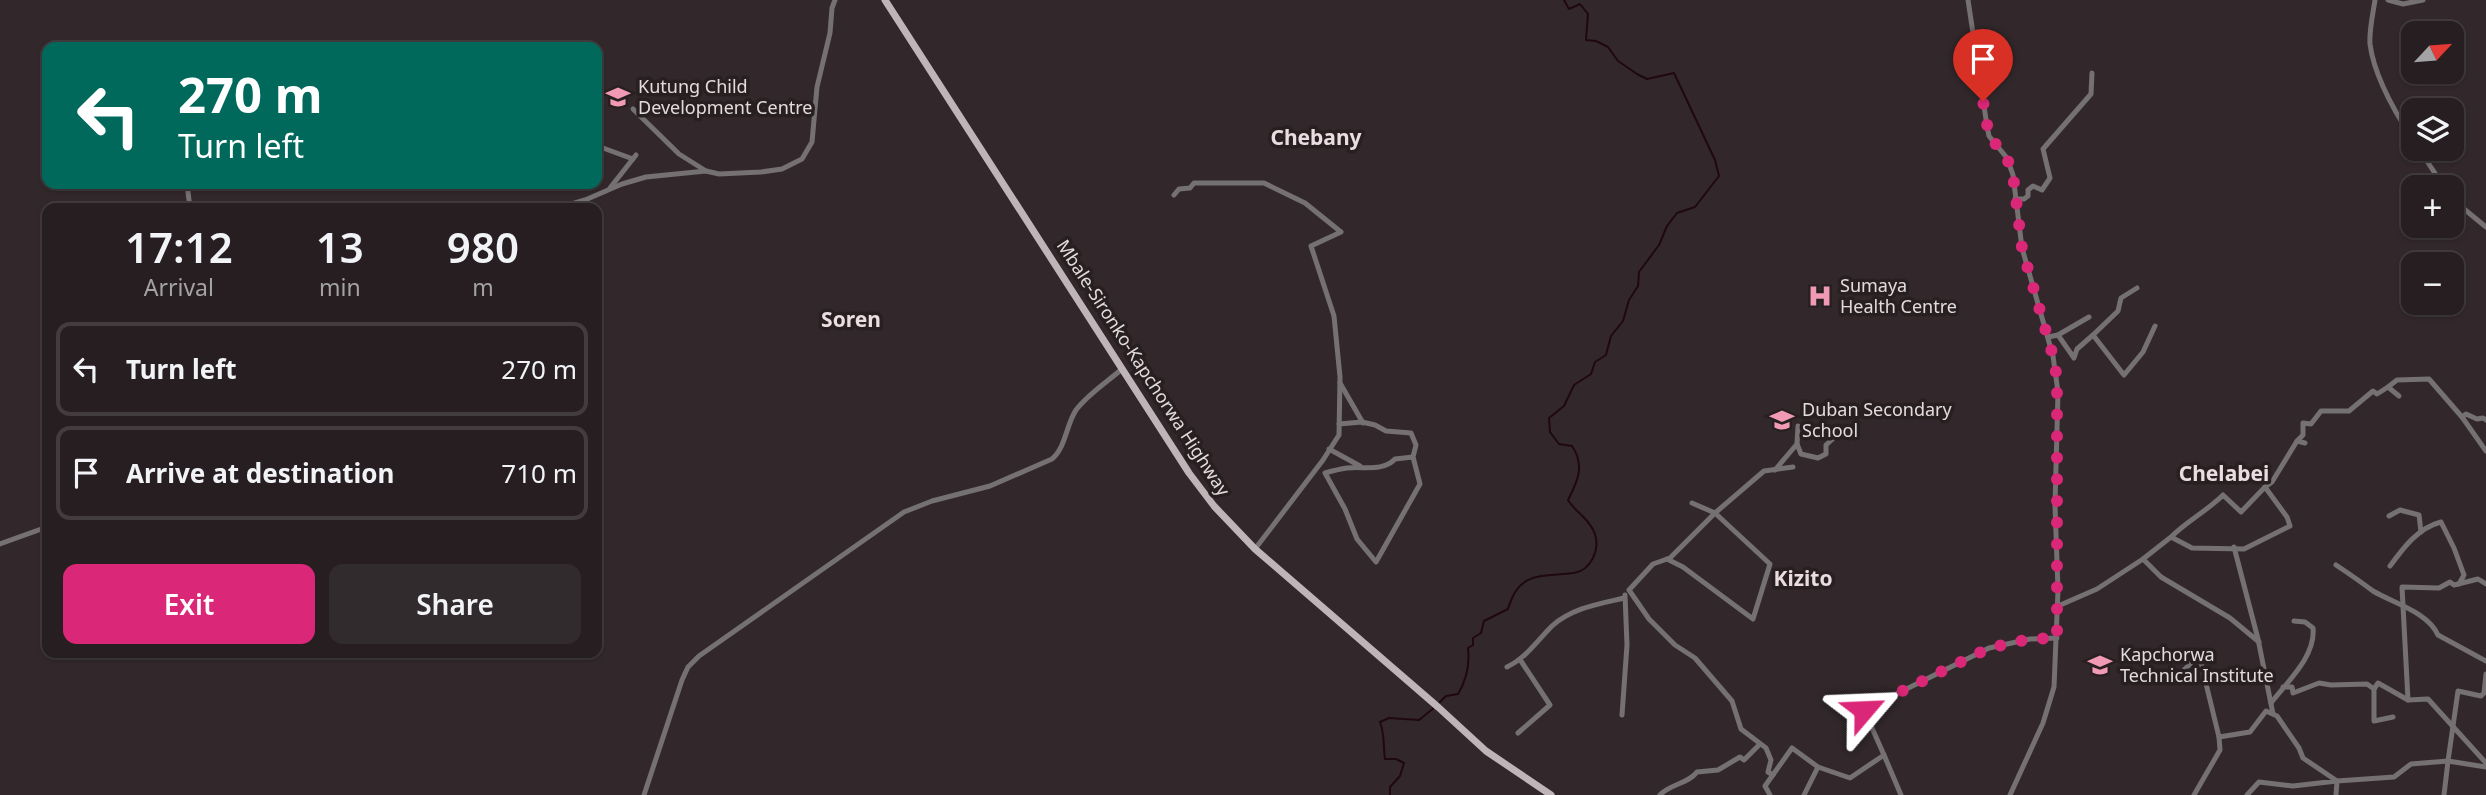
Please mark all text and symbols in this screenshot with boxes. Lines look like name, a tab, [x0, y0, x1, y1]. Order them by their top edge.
north arrow	[2401, 21, 2464, 84]
map controls	[2401, 21, 2464, 315]
pin	[1953, 29, 2013, 101]
icon: arrive	[1964, 40, 2002, 78]
text: 270 m	[178, 61, 323, 127]
icon: left	[63, 70, 154, 161]
place label: Kutung Child Development Centre	[638, 74, 813, 119]
school or university icon: Kutung Child Development Centre	[604, 83, 632, 111]
button: layers	[2401, 98, 2464, 161]
district label: Chebany	[1270, 123, 1362, 151]
text: Turn left	[178, 124, 304, 167]
button: +	[2401, 175, 2464, 238]
text: 17:12	[125, 218, 233, 275]
text: 13	[316, 218, 364, 275]
text: 980	[447, 218, 519, 275]
street label: Mbale-Sironko-Kapchorwa Highway	[1052, 235, 1236, 501]
button: −	[2401, 252, 2464, 315]
text: Arrival	[144, 271, 214, 303]
text: min	[319, 271, 361, 303]
text: m	[472, 271, 494, 303]
place label: Sumaya Health Centre	[1840, 273, 1957, 318]
hospital icon: Sumaya Health Centre	[1806, 282, 1834, 310]
district label: Soren	[821, 305, 881, 333]
icon: left	[67, 350, 105, 388]
text: Turn left	[126, 351, 237, 387]
text: 270 m	[501, 351, 577, 387]
place label: Duban Secondary School	[1802, 397, 1953, 442]
school or university icon: Duban Secondary School	[1768, 406, 1796, 434]
icon: arrive	[67, 454, 105, 492]
text: Arrive at destination	[126, 455, 395, 491]
text: 710 m	[501, 455, 577, 491]
district label: Chelabei	[2179, 459, 2269, 487]
button: Exit	[63, 564, 315, 644]
button: Share	[329, 564, 581, 644]
district label: Kizito	[1773, 564, 1833, 592]
place label: Kapchorwa Technical Institute	[2120, 642, 2274, 687]
school or university icon: Kapchorwa Technical Institute	[2086, 651, 2114, 679]
position arrow	[1827, 673, 1901, 747]

